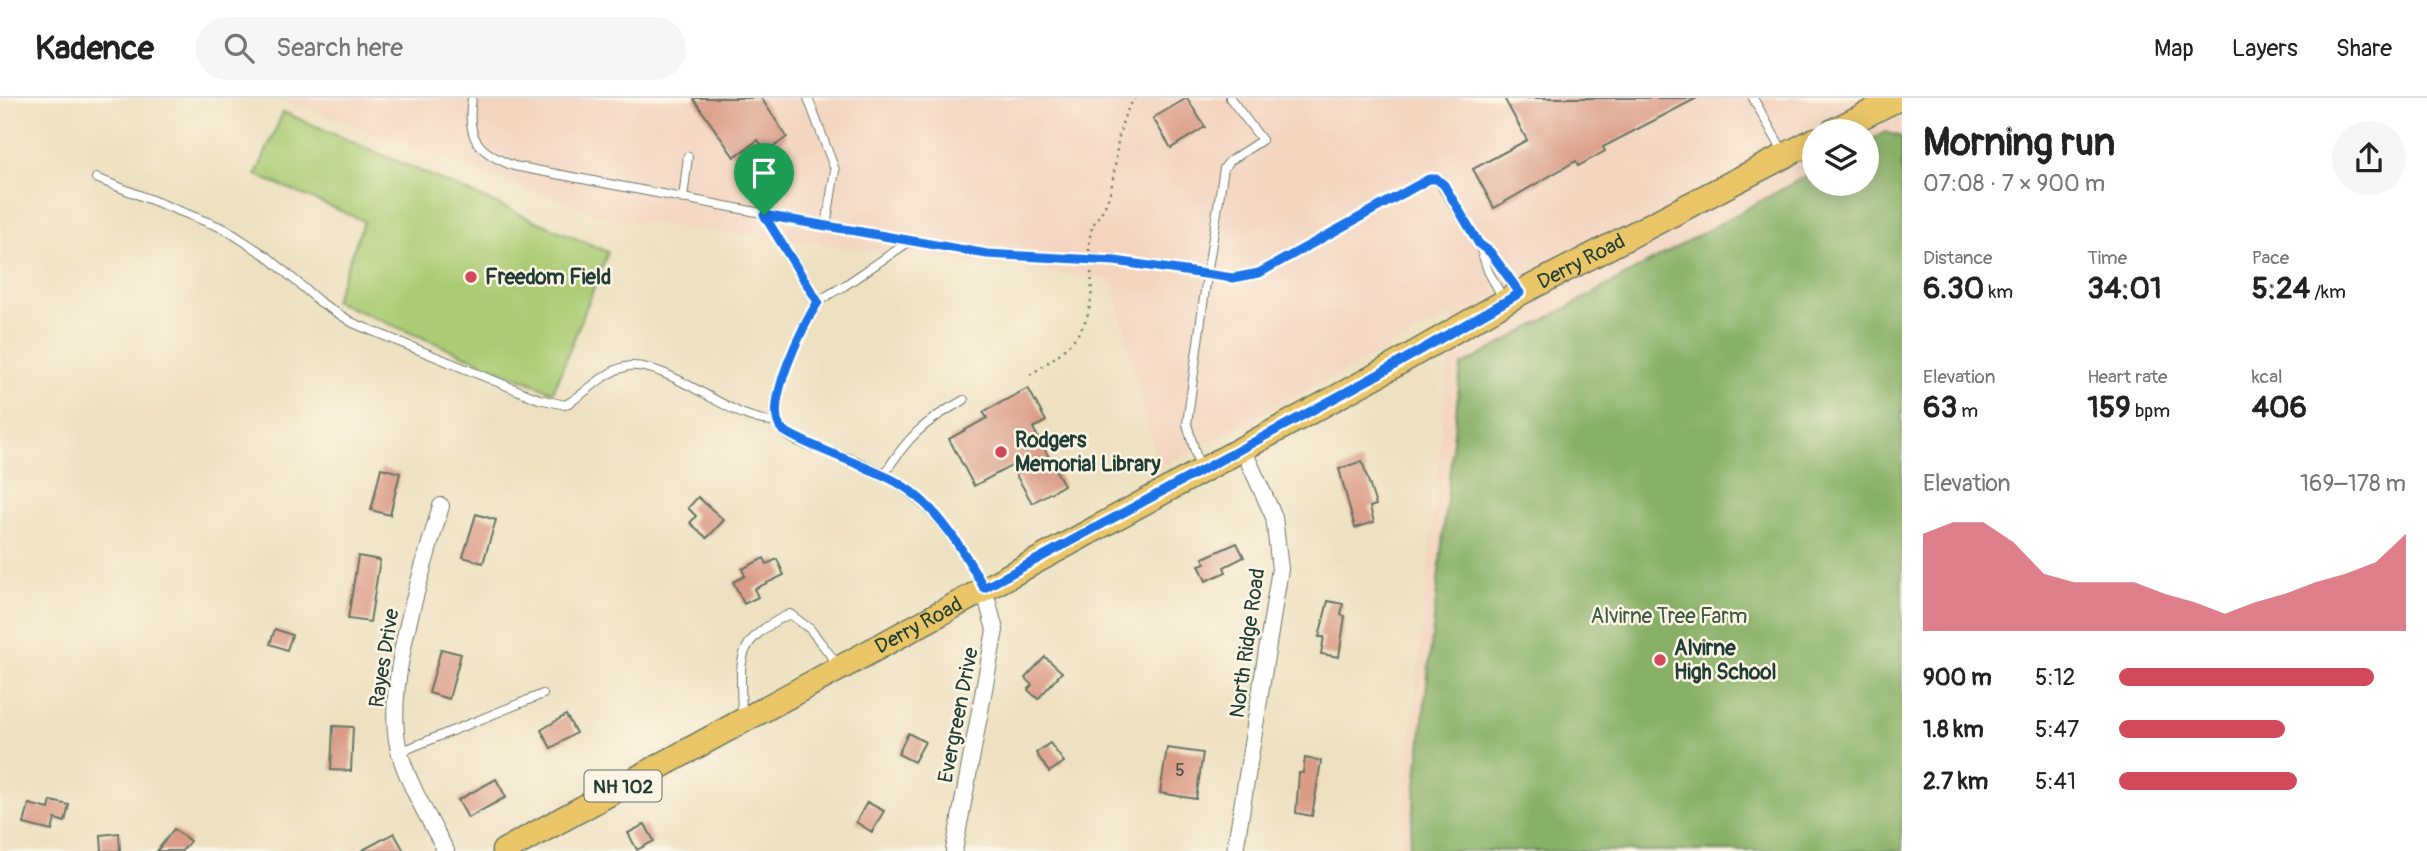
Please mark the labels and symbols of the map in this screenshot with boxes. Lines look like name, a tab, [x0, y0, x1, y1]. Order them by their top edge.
pin	[734, 143, 794, 215]
street label: Derry Road	[1533, 228, 1630, 296]
place label: Freedom Field	[485, 264, 611, 291]
marker: Freedom Field	[463, 269, 479, 285]
place label: Rodgers Memorial Library	[1015, 427, 1160, 478]
marker: Rodgers Memorial Library	[993, 444, 1009, 460]
street label: North Ridge Road	[1224, 567, 1271, 720]
street label: Derry Road	[870, 591, 967, 660]
park label: Alvirne Tree Farm	[1591, 603, 1747, 630]
street label: Rayes Drive	[363, 606, 406, 709]
place label: Alvirne High School	[1674, 635, 1777, 686]
street label: Evergreen Drive	[932, 644, 985, 785]
marker: Alvirne High School	[1652, 652, 1668, 668]
house number: 5	[1175, 759, 1185, 782]
road number: NH 102	[584, 771, 662, 802]

